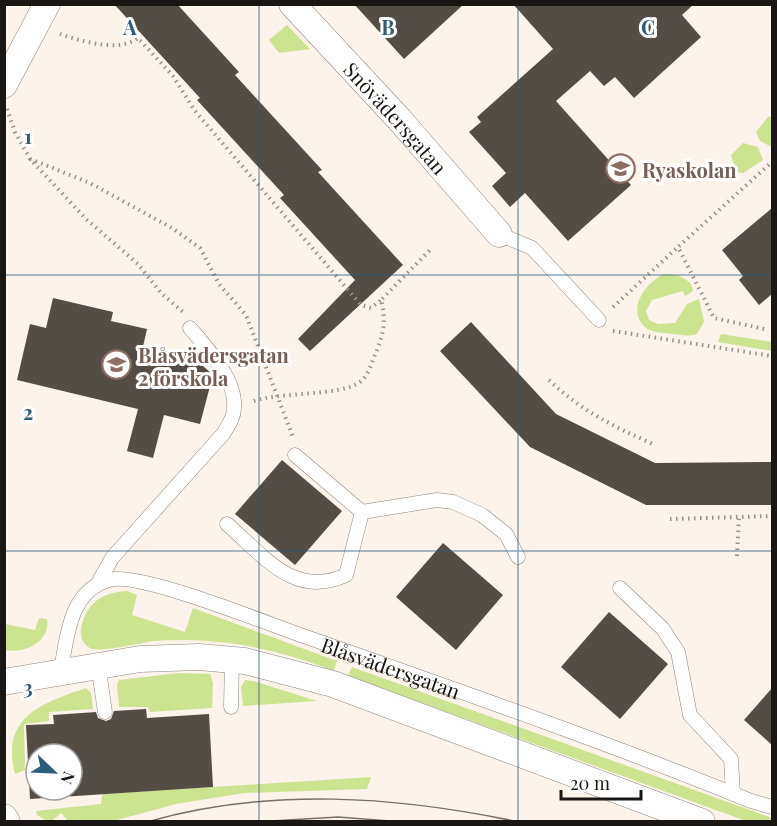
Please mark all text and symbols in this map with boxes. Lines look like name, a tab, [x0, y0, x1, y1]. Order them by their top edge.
text: A	[122, 13, 137, 40]
text: B	[381, 13, 395, 40]
text: C	[641, 13, 655, 40]
street label: Snövädersgatan	[339, 55, 454, 179]
text: 1	[24, 122, 32, 149]
school or university icon: Ryaskolan	[605, 153, 637, 185]
place label: Ryaskolan	[642, 156, 737, 183]
place label: Blåsvädersgatan 2 förskola	[138, 341, 290, 391]
school or university icon: Blåsvädersgatan 2 förskola	[101, 349, 133, 381]
text: 2	[23, 398, 33, 425]
street label: Blåsvädersgatan	[318, 630, 464, 704]
text: 3	[23, 673, 33, 700]
north arrow	[24, 742, 84, 802]
scale bar	[561, 763, 640, 801]
text: N	[56, 769, 80, 788]
text: 20 m	[570, 771, 610, 795]

